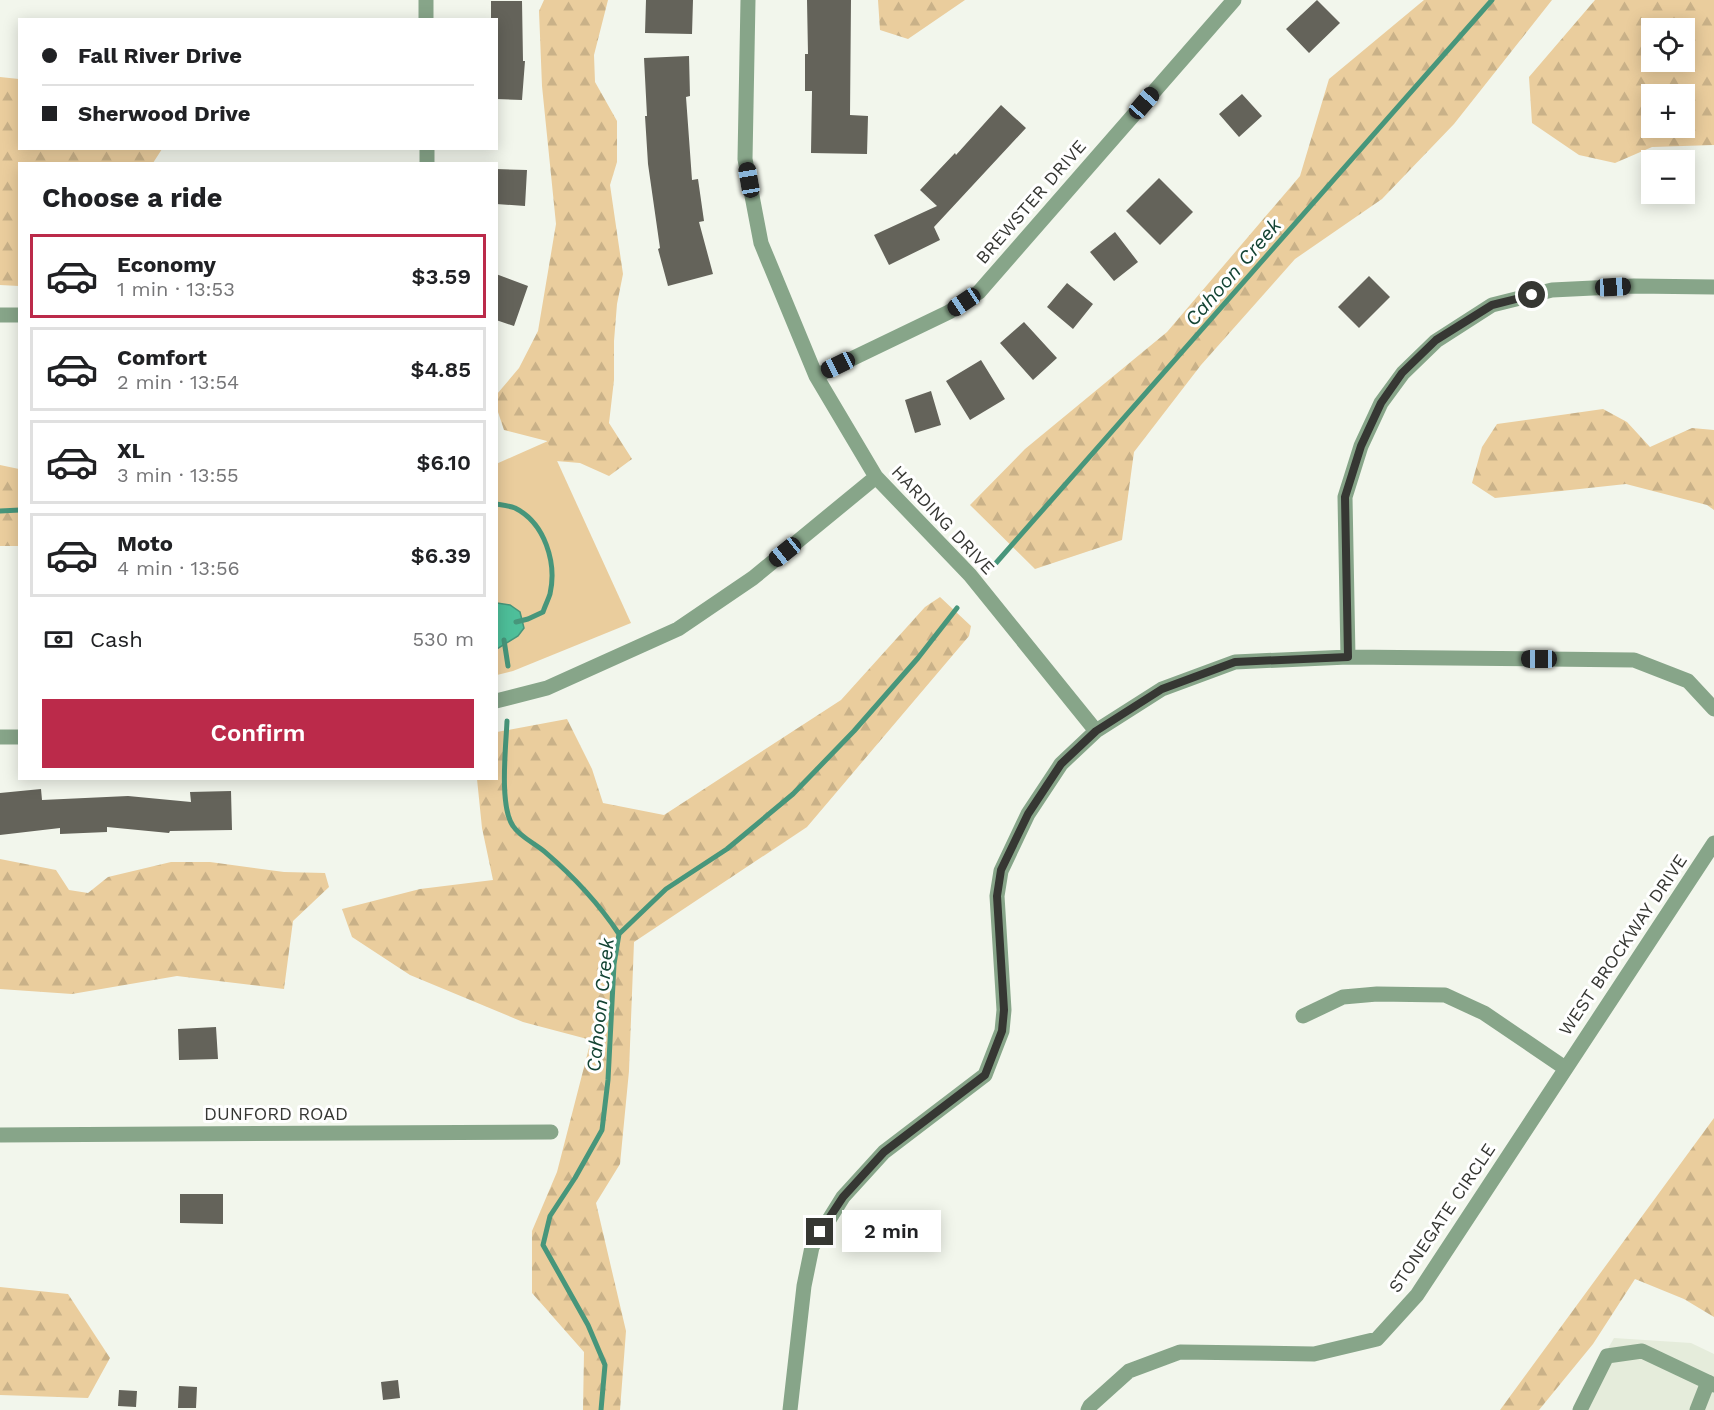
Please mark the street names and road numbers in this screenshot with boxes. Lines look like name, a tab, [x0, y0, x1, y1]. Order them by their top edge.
street label: BREWSTER DRIVE	[971, 135, 1090, 268]
street label: HARDING DRIVE	[888, 461, 999, 578]
street label: WEST BROCKWAY DRIVE	[1554, 850, 1691, 1039]
street label: DUNFORD ROAD	[204, 1103, 348, 1124]
street label: STONEGATE CIRCLE	[1384, 1139, 1499, 1296]

